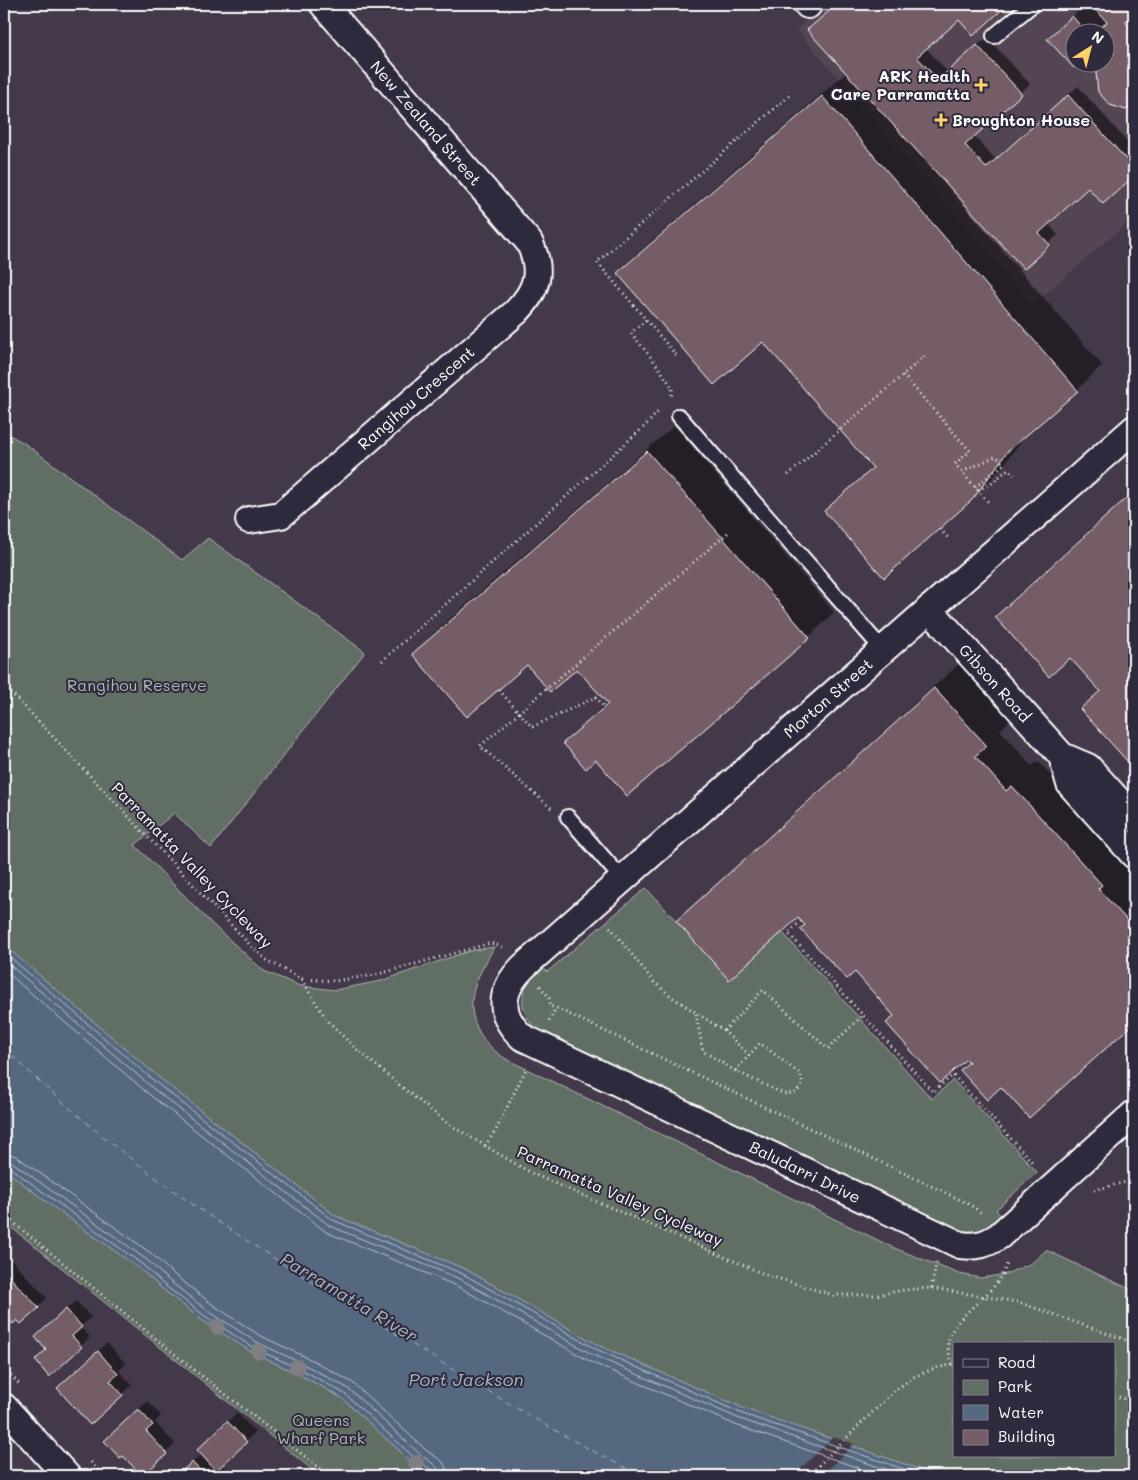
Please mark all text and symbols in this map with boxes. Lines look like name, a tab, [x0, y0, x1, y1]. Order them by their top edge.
north arrow	[1066, 22, 1116, 72]
text: N	[1088, 26, 1108, 48]
street label: New Zealand Street	[366, 56, 486, 190]
place label: ARK Health Care Parramatta	[831, 65, 970, 104]
marker: ARK Health Care Parramatta	[974, 78, 988, 92]
place label: Broughton House	[952, 109, 1090, 130]
marker: Broughton House	[934, 113, 948, 127]
street label: Rangihou Crescent	[353, 341, 478, 454]
street label: Gibson Road	[955, 639, 1036, 726]
street label: Morton Street	[779, 653, 877, 742]
park label: Rangihou Reserve	[67, 674, 207, 695]
street label: Parramatta Valley Cycleway	[107, 777, 277, 952]
street label: Baludarri Drive	[746, 1136, 864, 1208]
street label: Parramatta Valley Cycleway	[514, 1141, 726, 1251]
water label: Parramatta River	[276, 1247, 423, 1348]
legend	[953, 1342, 1116, 1458]
text: Road	[998, 1352, 1035, 1372]
water label: Port Jackson	[408, 1367, 524, 1391]
text: Park	[998, 1376, 1032, 1396]
text: Water	[998, 1402, 1044, 1422]
park label: Queens Wharf Park	[277, 1409, 365, 1448]
text: Building	[998, 1426, 1055, 1446]

